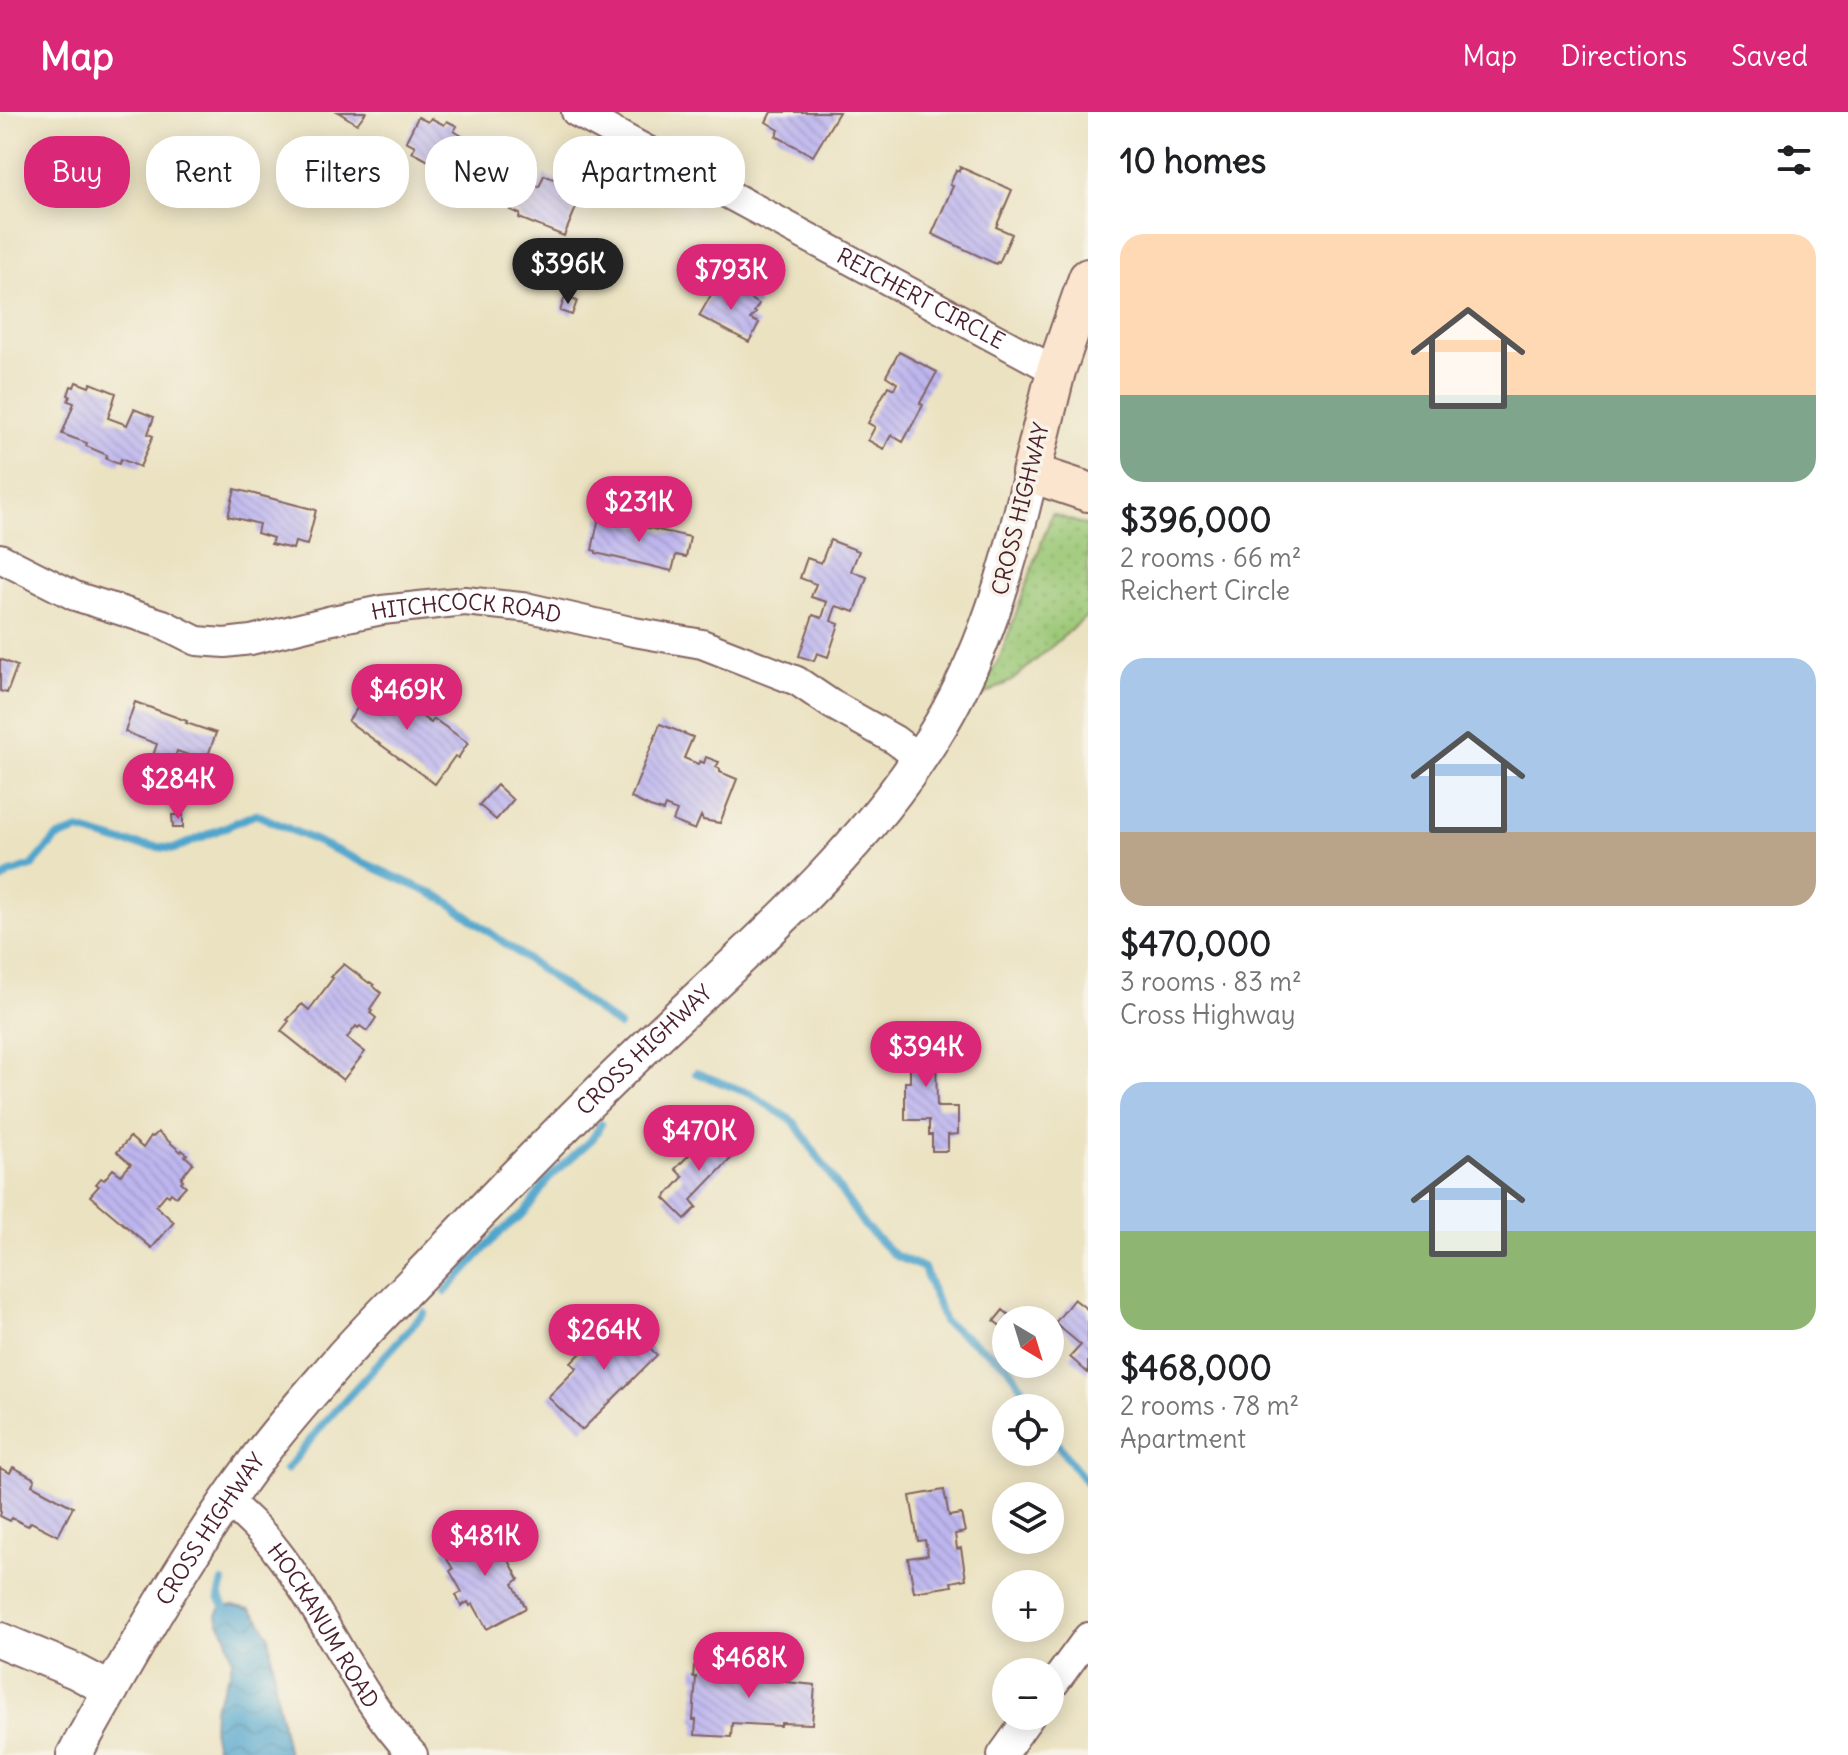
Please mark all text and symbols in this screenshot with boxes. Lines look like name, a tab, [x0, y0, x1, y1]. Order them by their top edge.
text: Map	[40, 33, 114, 80]
text: Map	[1462, 38, 1517, 74]
text: Directions	[1561, 38, 1687, 74]
text: Saved	[1731, 38, 1808, 74]
chip: Buy	[24, 136, 130, 208]
chip: Rent	[146, 136, 260, 208]
chip: Filters	[276, 136, 409, 208]
chip: New	[425, 136, 537, 208]
chip: Apartment	[553, 136, 745, 208]
icon: filters	[1772, 138, 1816, 182]
text: 10 homes	[1120, 139, 1266, 182]
pin: $396K	[512, 238, 624, 306]
street label: REICHERT CIRCLE	[832, 241, 1010, 355]
pin: $793K	[675, 244, 787, 312]
text: $396K	[530, 247, 606, 280]
text: $793K	[695, 253, 767, 286]
icon: home	[1396, 286, 1540, 430]
street label: CROSS HIGHWAY	[985, 420, 1055, 598]
pin: $231K	[583, 476, 695, 544]
text: $231K	[604, 485, 674, 518]
text: $396,000	[1120, 498, 1272, 541]
text: 2 rooms · 66 m²	[1120, 541, 1302, 574]
text: Reichert Circle	[1120, 574, 1290, 607]
street label: HITCHCOCK ROAD	[369, 587, 564, 629]
pin: $469K	[351, 664, 463, 732]
text: $469K	[369, 673, 445, 706]
icon: home	[1396, 710, 1540, 854]
pin: $284K	[122, 753, 234, 821]
text: $284K	[141, 762, 215, 795]
text: $470,000	[1120, 922, 1271, 965]
text: 3 rooms · 83 m²	[1120, 965, 1302, 998]
street label: CROSS HIGHWAY	[570, 979, 717, 1121]
text: Cross Highway	[1120, 998, 1296, 1031]
pin: $394K	[870, 1021, 982, 1089]
text: $394K	[888, 1030, 964, 1063]
pin: $470K	[643, 1105, 755, 1173]
text: $470K	[661, 1114, 737, 1147]
icon: home	[1396, 1134, 1540, 1278]
pin: $264K	[548, 1304, 660, 1372]
north arrow	[992, 1306, 1064, 1378]
map controls	[992, 1306, 1064, 1730]
text: $264K	[567, 1313, 641, 1346]
text: $468,000	[1120, 1346, 1272, 1389]
text: 2 rooms · 78 m²	[1120, 1389, 1299, 1422]
button: locate	[992, 1394, 1064, 1466]
text: Apartment	[1120, 1422, 1246, 1455]
street label: CROSS HIGHWAY	[150, 1447, 271, 1610]
button: layers	[992, 1482, 1064, 1554]
pin: $481K	[429, 1510, 541, 1578]
text: $481K	[450, 1519, 520, 1552]
street label: HOCKANUM ROAD	[262, 1537, 385, 1713]
button: +	[992, 1570, 1064, 1642]
pin: $468K	[693, 1632, 805, 1700]
text: $468K	[711, 1641, 787, 1674]
button: −	[992, 1658, 1064, 1730]

